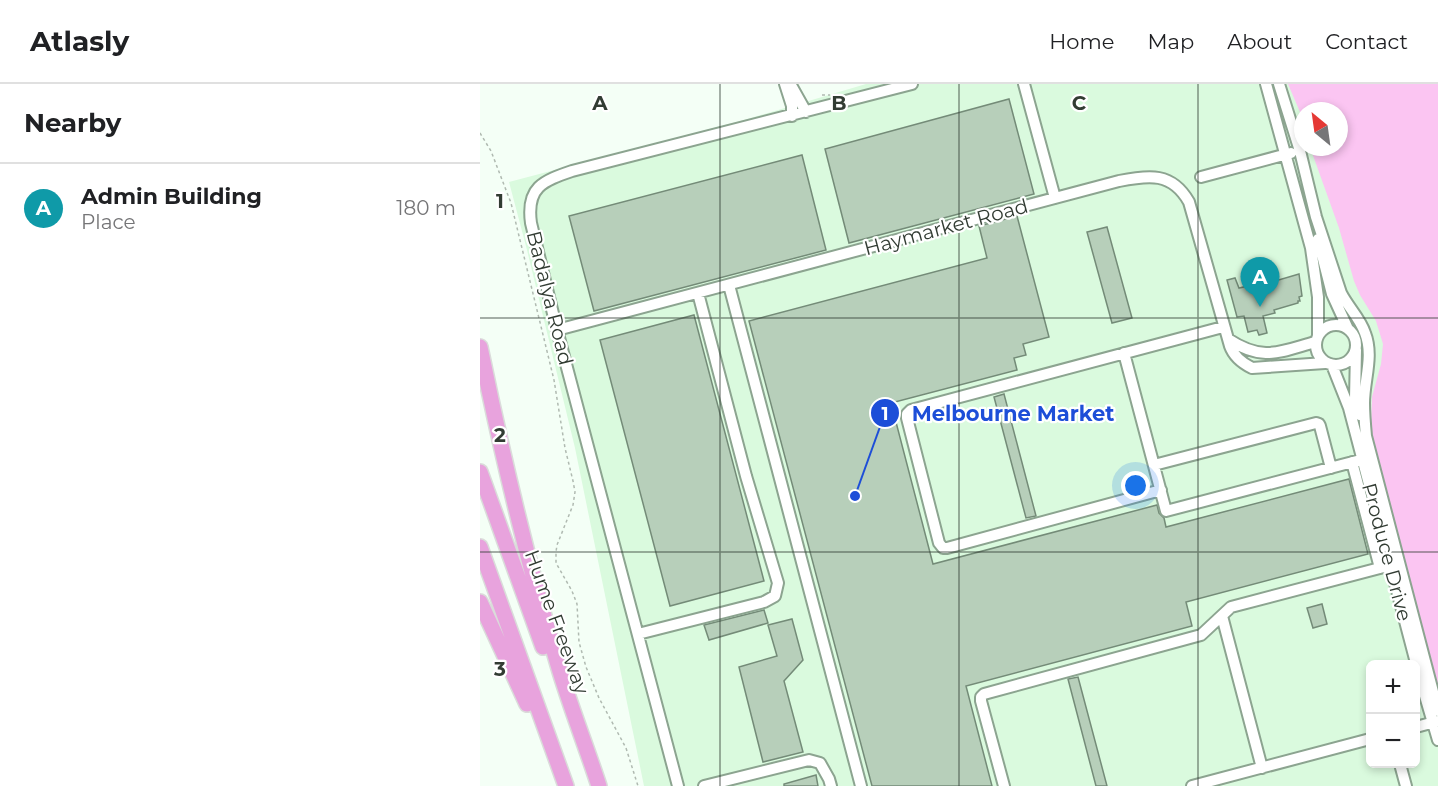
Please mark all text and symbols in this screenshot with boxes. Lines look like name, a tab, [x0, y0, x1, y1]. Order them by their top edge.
text: Atlasly	[30, 24, 129, 58]
text: Home	[1049, 29, 1114, 54]
text: Map	[1147, 29, 1194, 54]
text: About	[1227, 29, 1292, 54]
text: Contact	[1325, 29, 1408, 54]
text: A	[591, 91, 608, 115]
text: B	[831, 91, 847, 115]
text: C	[1072, 91, 1087, 115]
north arrow	[1294, 102, 1348, 156]
text: Nearby	[24, 107, 121, 139]
text: Admin Building	[81, 183, 262, 210]
text: 1	[496, 189, 504, 213]
street label: Haymarket Road	[861, 194, 1031, 260]
text: A	[36, 196, 51, 220]
text: 180 m	[396, 196, 456, 220]
text: Place	[81, 210, 136, 234]
street label: Badalya Road	[522, 228, 578, 368]
pin: A	[1240, 258, 1280, 307]
callout: Melbourne Market	[870, 394, 1126, 433]
text: Melbourne Market	[912, 401, 1114, 426]
text: 1	[881, 403, 889, 425]
text: 2	[494, 423, 506, 447]
your location	[1121, 471, 1150, 500]
street label: Produce Drive	[1357, 480, 1417, 624]
street label: Hume Freeway	[520, 547, 594, 698]
text: 3	[493, 657, 506, 681]
map controls	[1366, 660, 1420, 768]
button: +	[1366, 660, 1420, 714]
button: −	[1366, 714, 1420, 768]

